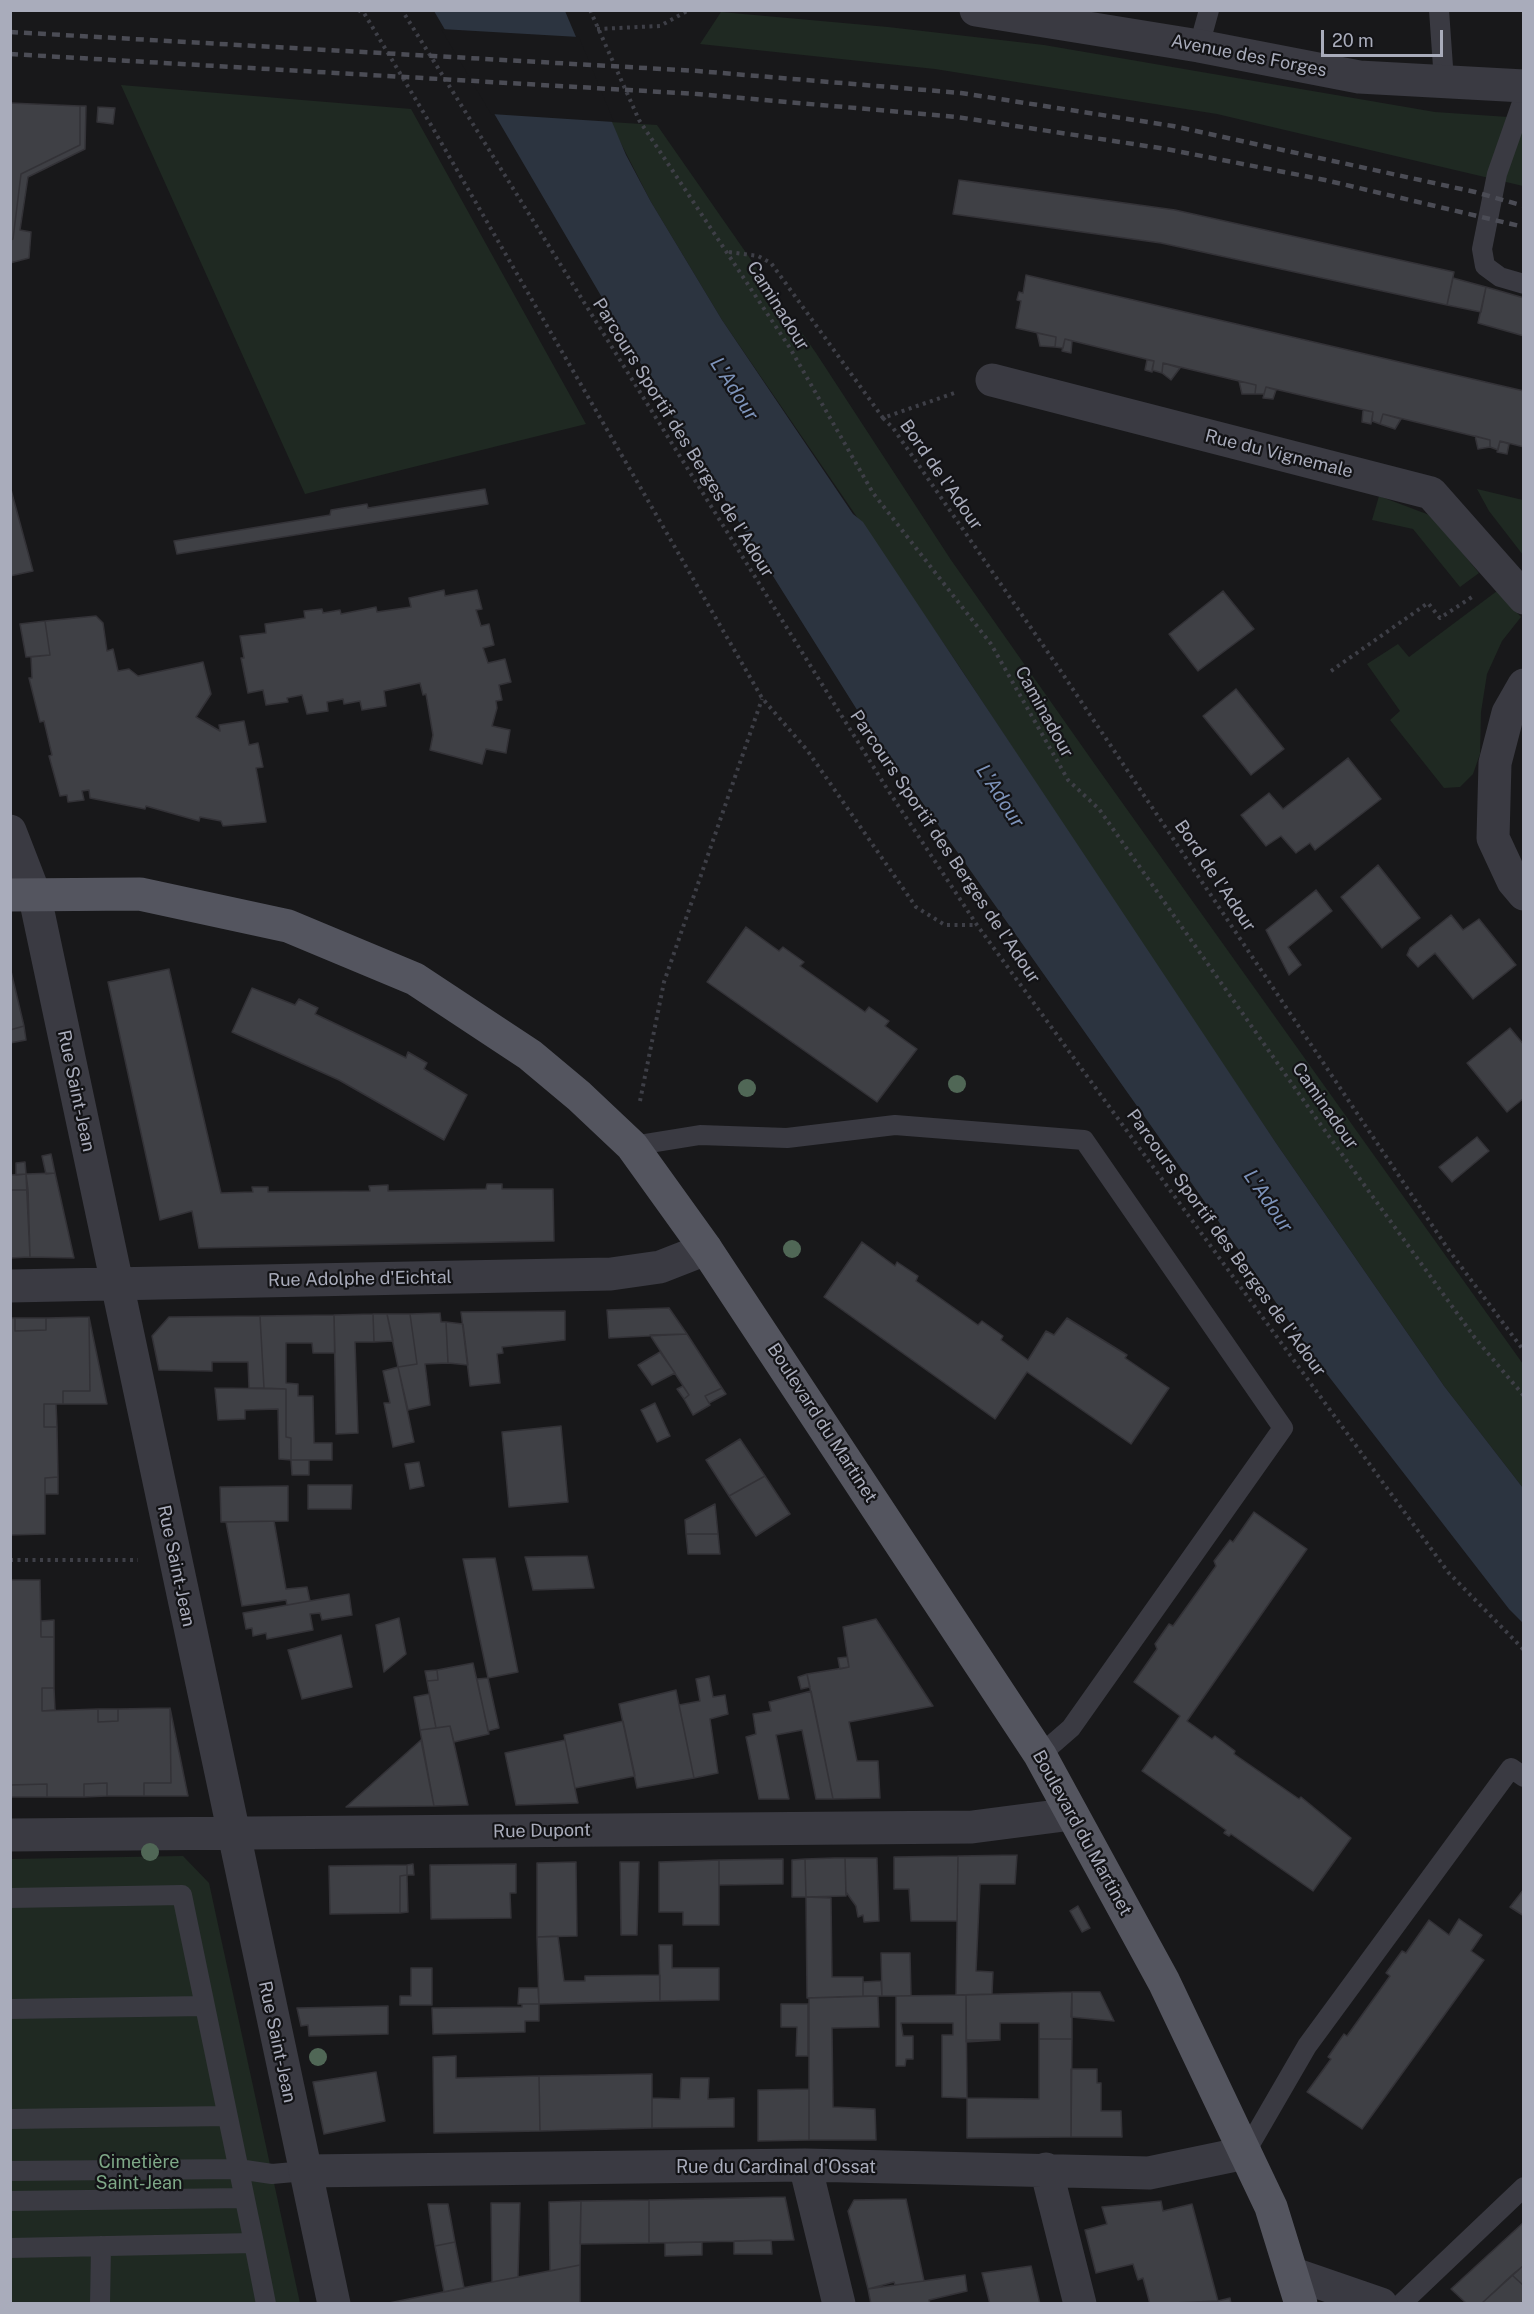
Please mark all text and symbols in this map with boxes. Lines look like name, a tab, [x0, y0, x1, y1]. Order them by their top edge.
scale bar	[1324, 18, 1446, 56]
street label: Avenue des Forges	[1169, 30, 1329, 82]
text: 20 m	[1332, 30, 1374, 51]
street label: Caminadour	[742, 257, 814, 355]
street label: Parcours Sportif des Berges de l'Adour	[588, 294, 778, 582]
water label: L'Adour	[705, 353, 763, 425]
street label: Bord de l'Adour	[895, 416, 987, 534]
street label: Rue du Vignemale	[1203, 425, 1355, 483]
street label: Caminadour	[1010, 663, 1078, 761]
street label: Parcours Sportif des Berges de l'Adour	[845, 706, 1045, 988]
water label: L'Adour	[971, 760, 1029, 832]
street label: Bord de l'Adour	[1170, 816, 1260, 936]
street label: Rue Saint-Jean	[53, 1028, 99, 1154]
street label: Caminadour	[1287, 1058, 1363, 1154]
street label: Parcours Sportif des Berges de l'Adour	[1122, 1105, 1330, 1381]
water label: L'Adour	[1238, 1165, 1298, 1237]
street label: Rue Adolphe d'Eichtal	[268, 1267, 452, 1291]
street label: Boulevard du Martinet	[762, 1339, 882, 1507]
street label: Rue Saint-Jean	[153, 1503, 199, 1629]
street label: Boulevard du Martinet	[1028, 1747, 1136, 1919]
street label: Rue Dupont	[493, 1819, 591, 1843]
street label: Rue Saint-Jean	[254, 1979, 300, 2105]
park label: Cimetière Saint-Jean	[96, 2151, 182, 2194]
street label: Rue du Cardinal d'Ossat	[676, 2156, 876, 2178]

